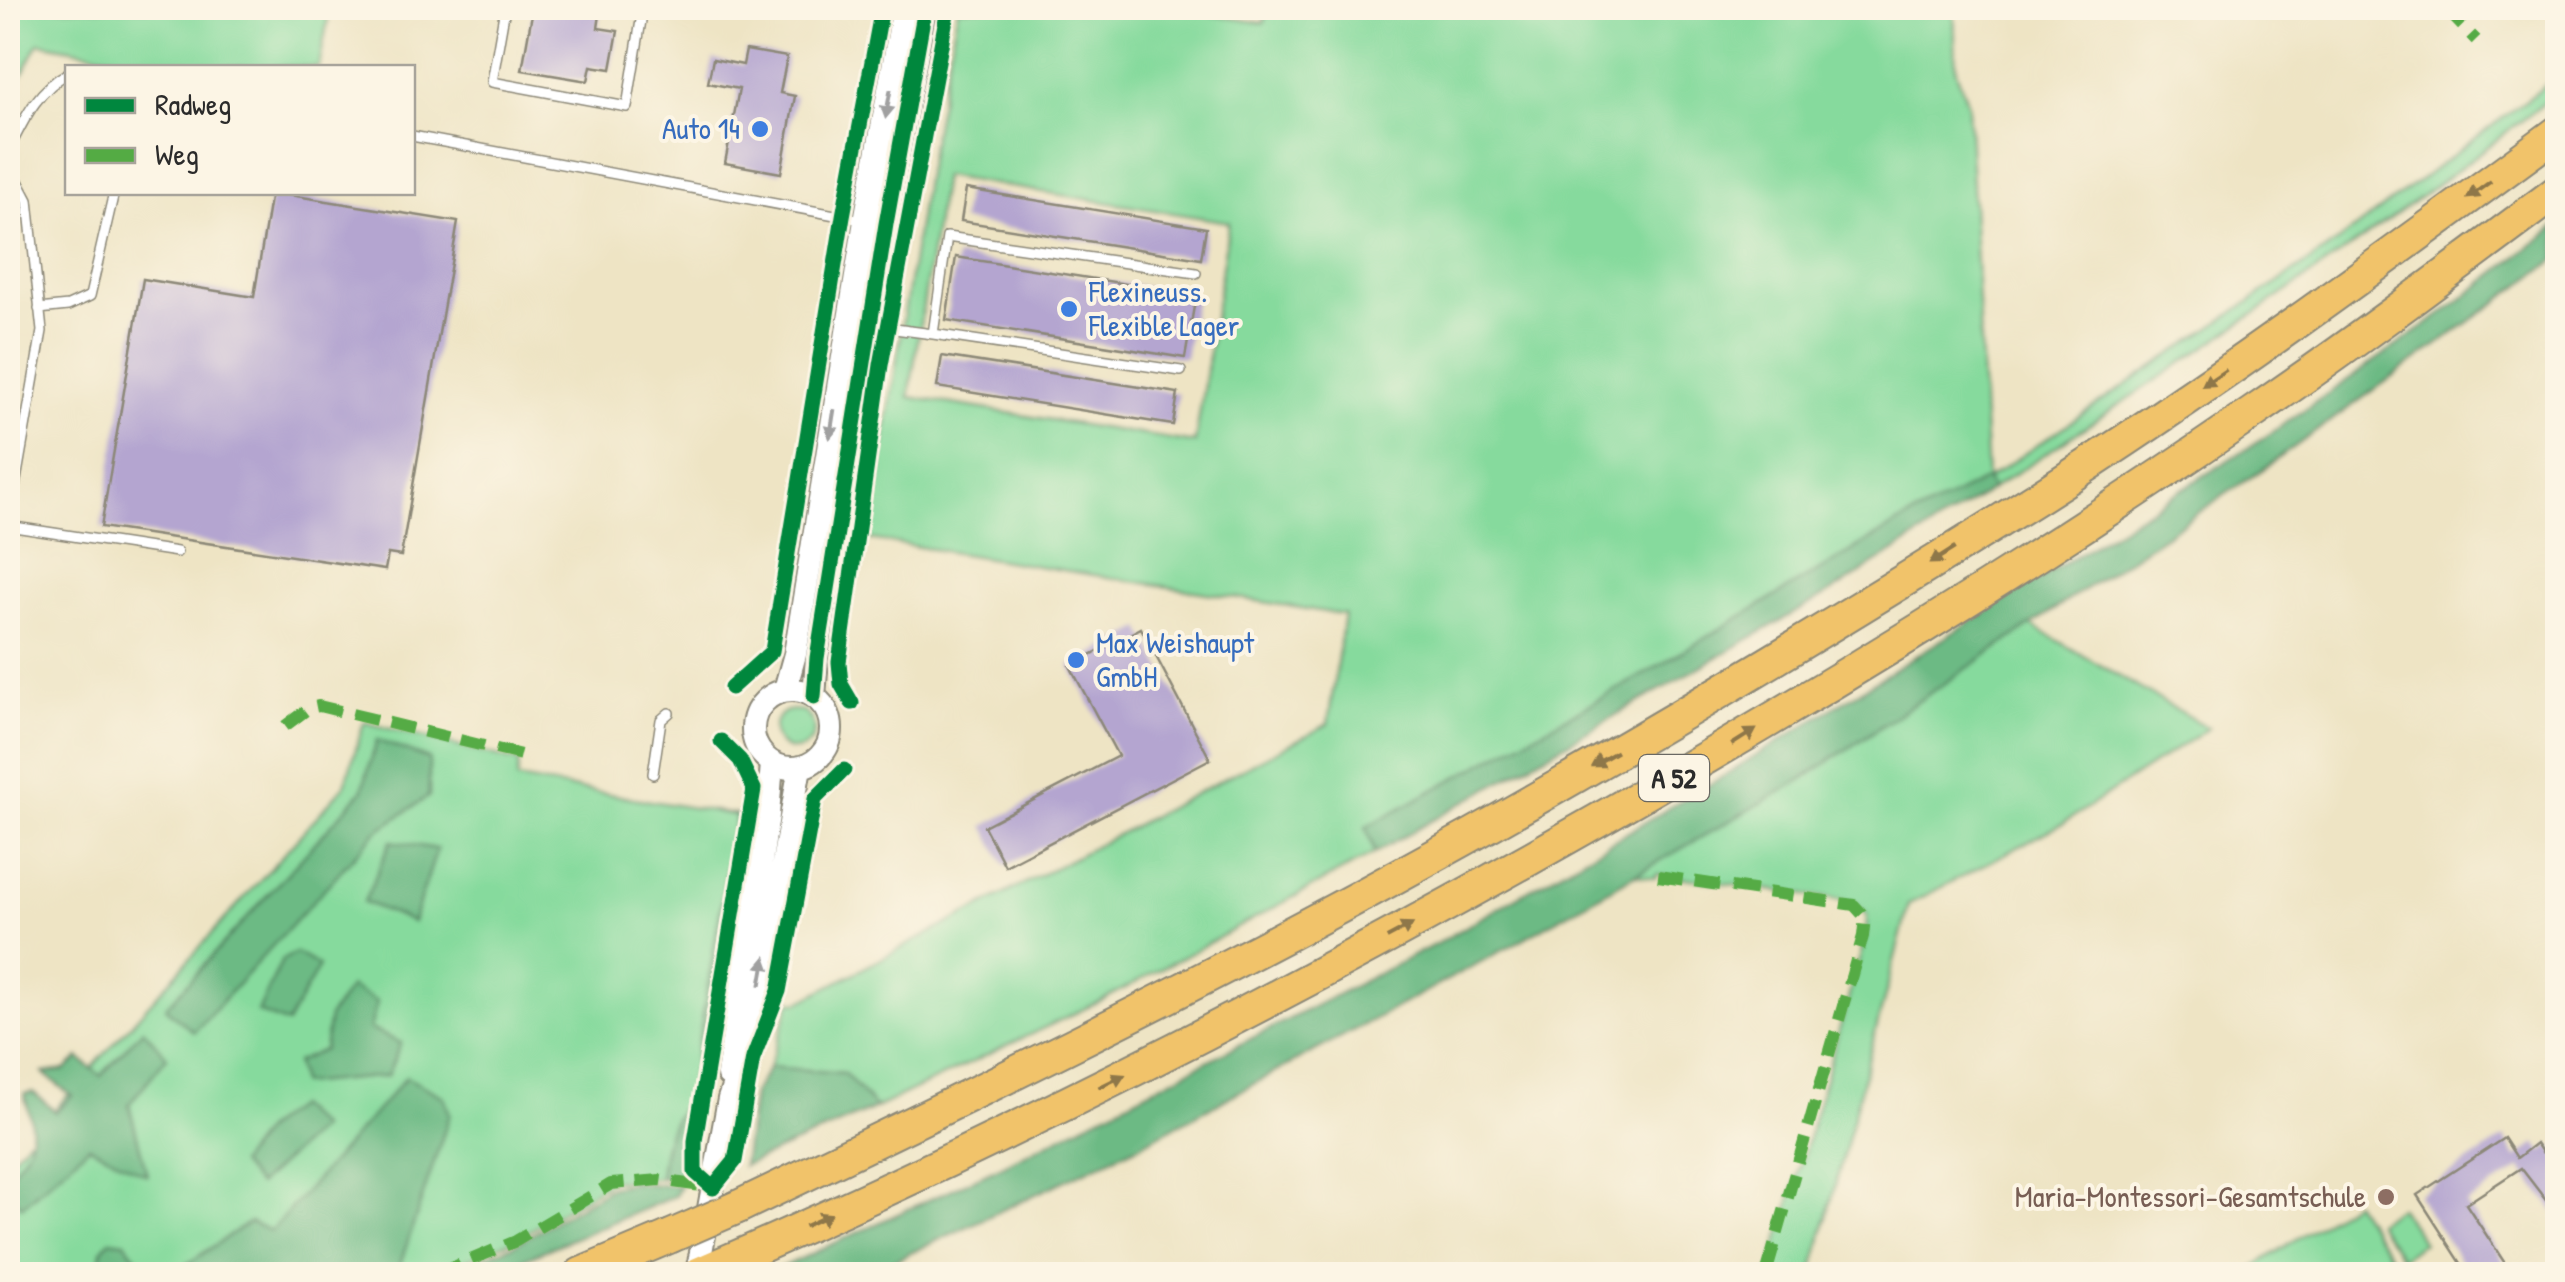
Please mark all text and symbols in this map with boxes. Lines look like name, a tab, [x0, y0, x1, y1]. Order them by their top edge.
legend	[65, 65, 415, 195]
text: Radweg	[155, 84, 231, 124]
one-way arrow	[880, 89, 896, 120]
place label: Auto 14	[662, 108, 740, 148]
marker: Auto 14	[749, 118, 771, 140]
text: Weg	[155, 134, 199, 174]
one-way arrow	[2466, 180, 2492, 199]
place label: Flexineuss. Flexible Lager	[1088, 271, 1240, 345]
marker: Flexineuss. Flexible Lager	[1058, 298, 1080, 320]
one-way arrow	[2201, 368, 2228, 387]
one-way arrow	[824, 409, 840, 440]
one-way arrow	[1928, 547, 1956, 564]
place label: Max Weishaupt GmbH	[1096, 622, 1255, 696]
marker: Max Weishaupt GmbH	[1065, 649, 1087, 671]
one-way arrow	[1730, 729, 1758, 746]
one-way arrow	[1590, 750, 1618, 768]
road number: A 52	[1639, 755, 1709, 801]
one-way arrow	[1386, 922, 1414, 940]
one-way arrow	[756, 955, 771, 987]
one-way arrow	[1098, 1073, 1127, 1090]
place label: Maria-Montessori-Gesamtschule	[2015, 1176, 2366, 1216]
marker: Maria-Montessori-Gesamtschule	[2375, 1186, 2397, 1208]
one-way arrow	[803, 1212, 833, 1228]

